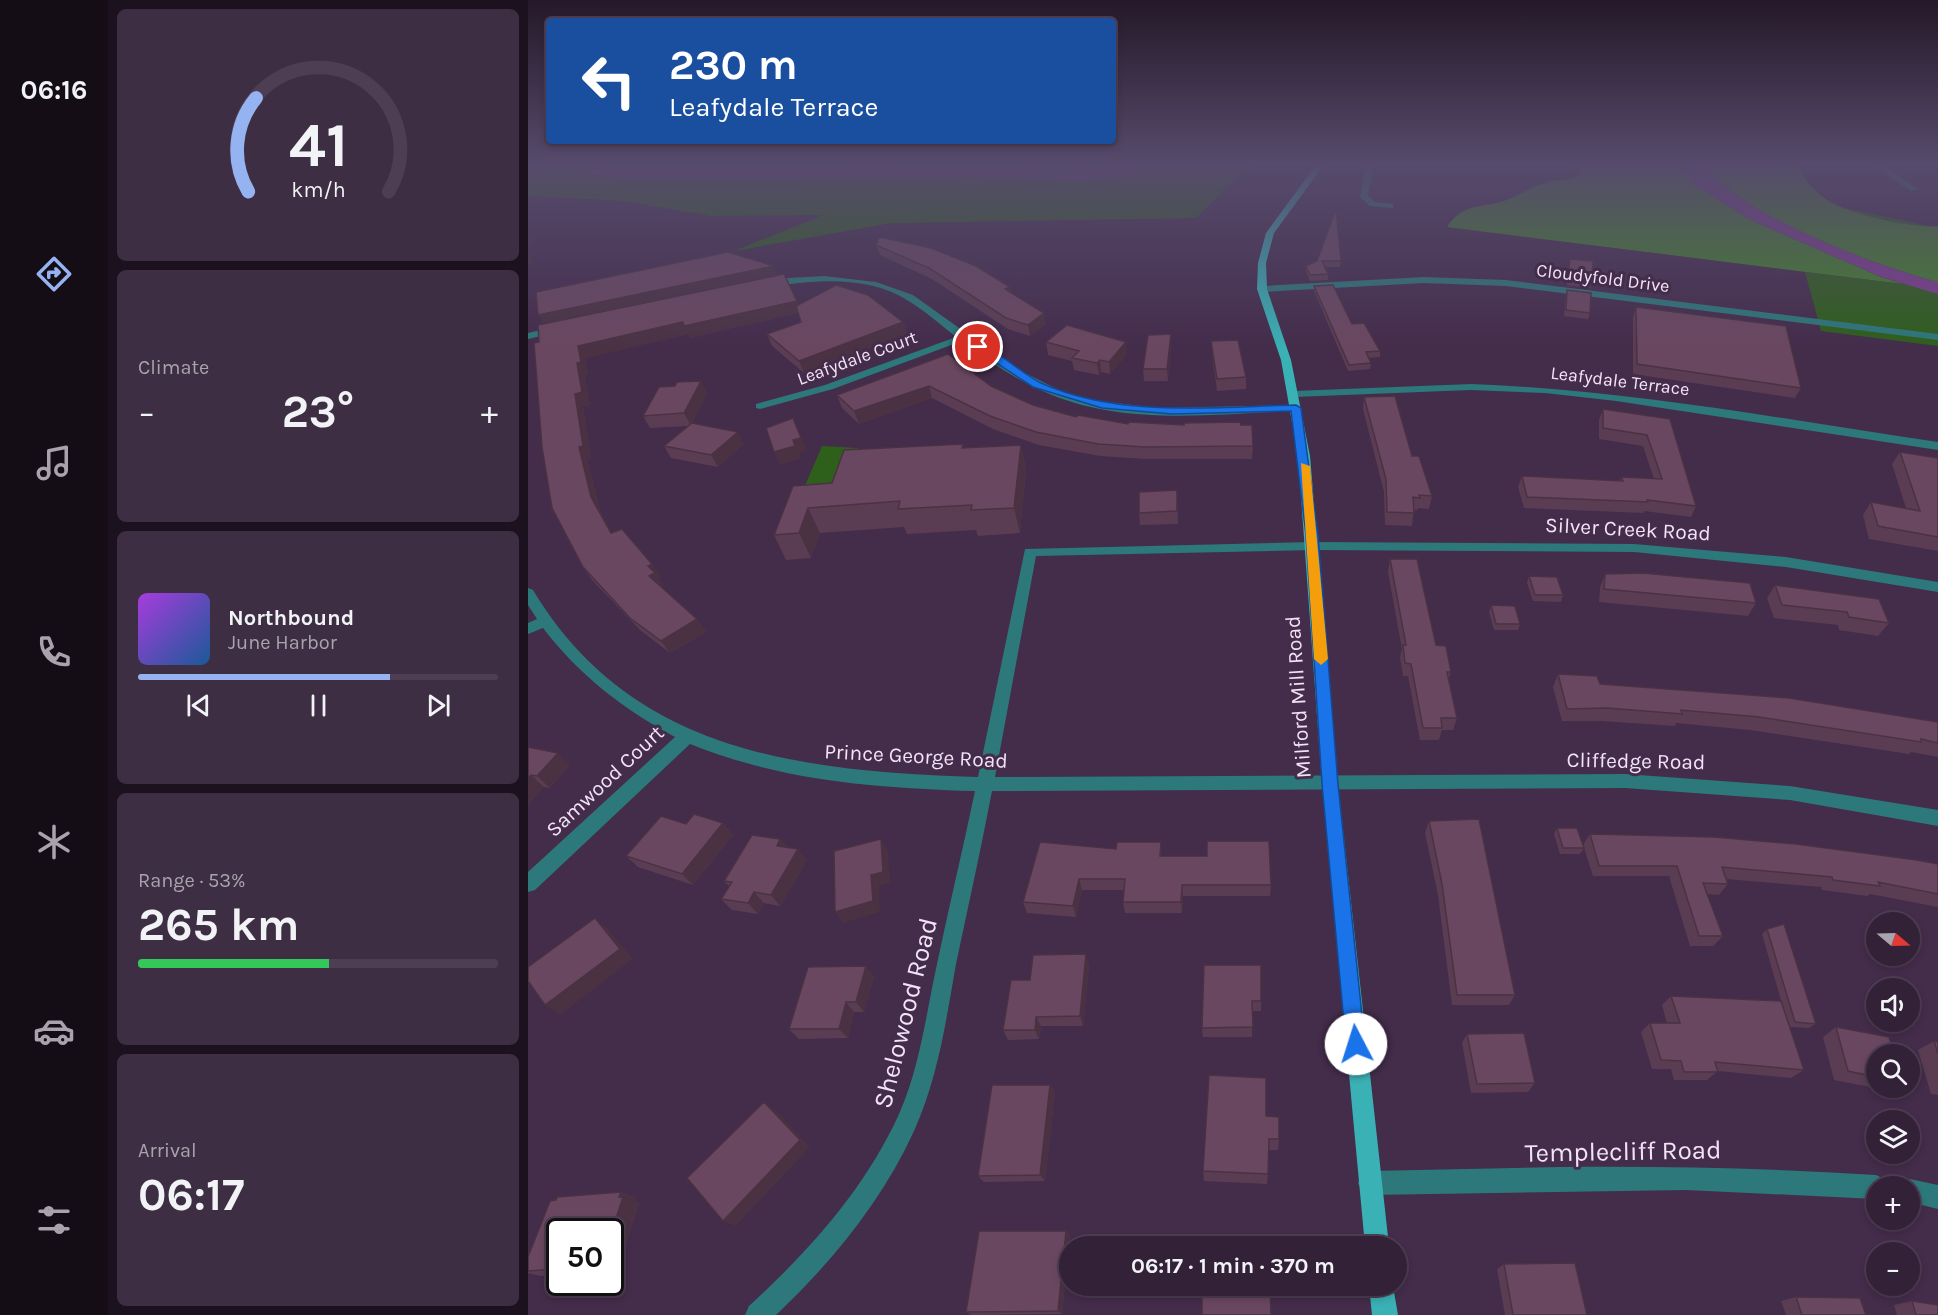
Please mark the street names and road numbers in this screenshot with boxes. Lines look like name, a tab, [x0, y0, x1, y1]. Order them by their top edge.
street label: Cloudyfold Drive	[1535, 259, 1671, 297]
street label: Leafydale Court	[794, 326, 920, 390]
street label: Leafydale Terrace	[1549, 362, 1691, 400]
street label: Silver Creek Road	[1545, 513, 1711, 545]
street label: Milford Mill Road	[1280, 615, 1316, 779]
street label: Samwood Court	[541, 720, 669, 842]
street label: Prince George Road	[824, 739, 1008, 773]
street label: Cliffedge Road	[1567, 748, 1705, 774]
street label: Shelowood Road	[867, 915, 944, 1111]
street label: Templecliff Road	[1524, 1134, 1722, 1169]

